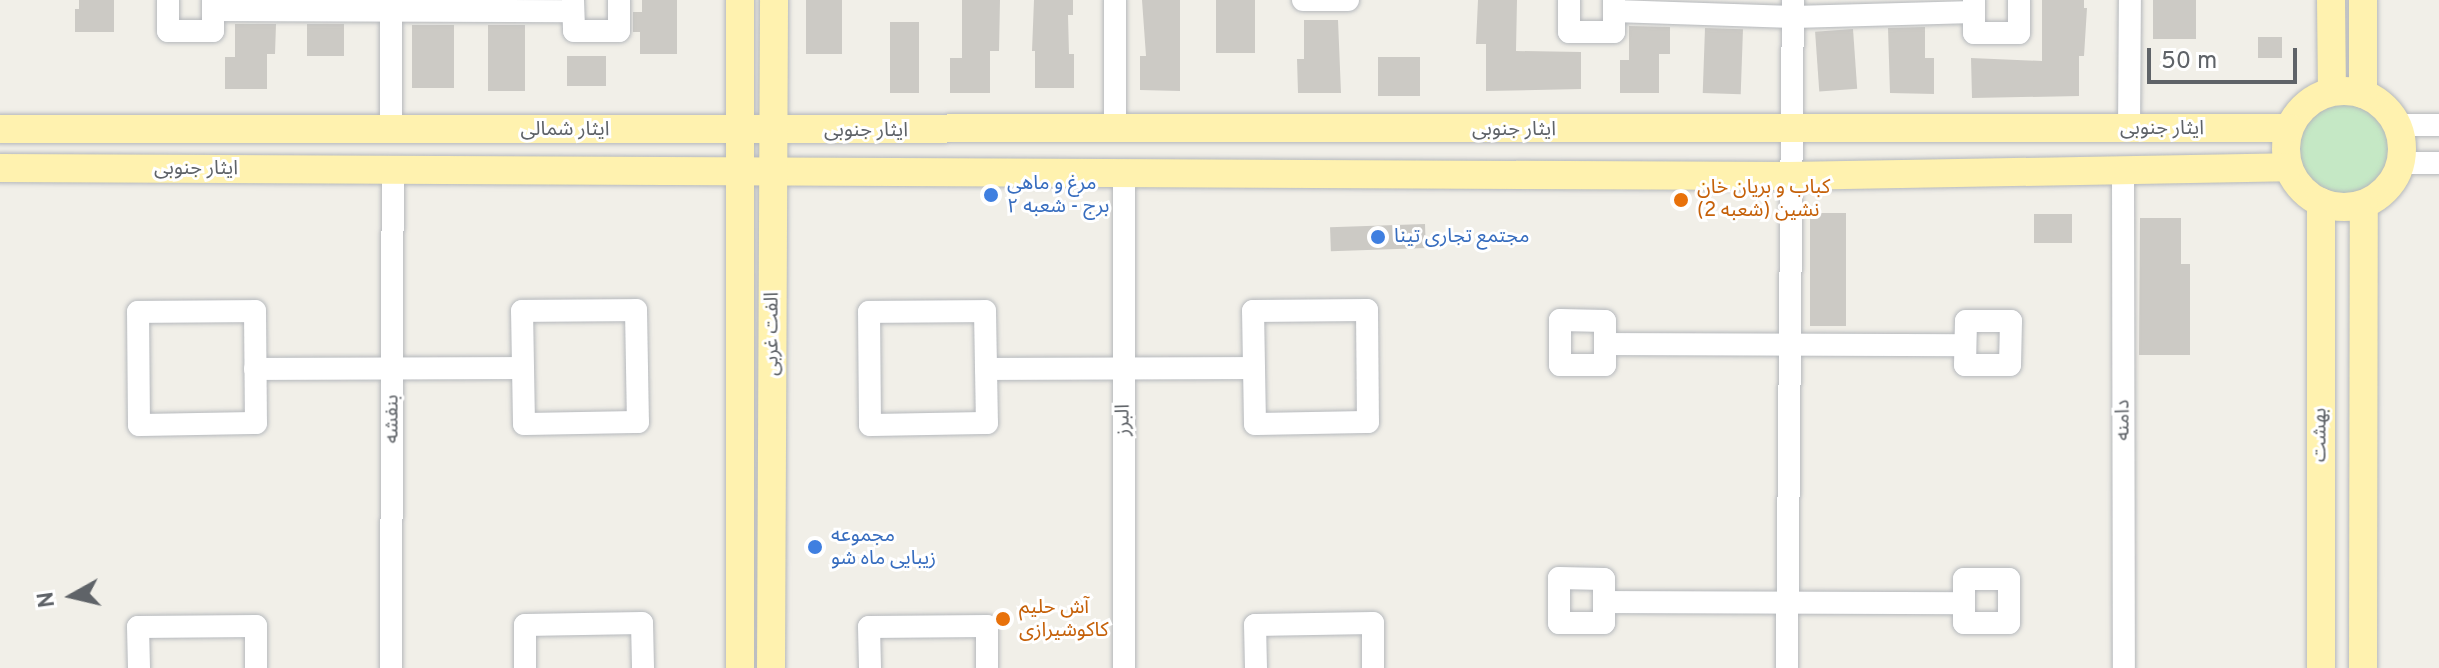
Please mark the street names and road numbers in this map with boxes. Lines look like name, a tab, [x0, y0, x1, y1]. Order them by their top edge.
street label: ایثار جنوبی	[2120, 117, 2204, 141]
street label: ایثار شمالی	[520, 118, 610, 142]
street label: ایثار جنوبی	[1472, 118, 1556, 142]
street label: ایثار جنوبی	[824, 119, 908, 143]
street label: ایثار جنوبی	[154, 157, 238, 181]
street label: الفت غربی	[761, 292, 785, 376]
street label: بنفشه	[381, 395, 405, 443]
street label: دامنه	[2112, 399, 2136, 441]
street label: البرز	[1112, 404, 1136, 436]
street label: بهشت	[2309, 408, 2333, 462]

